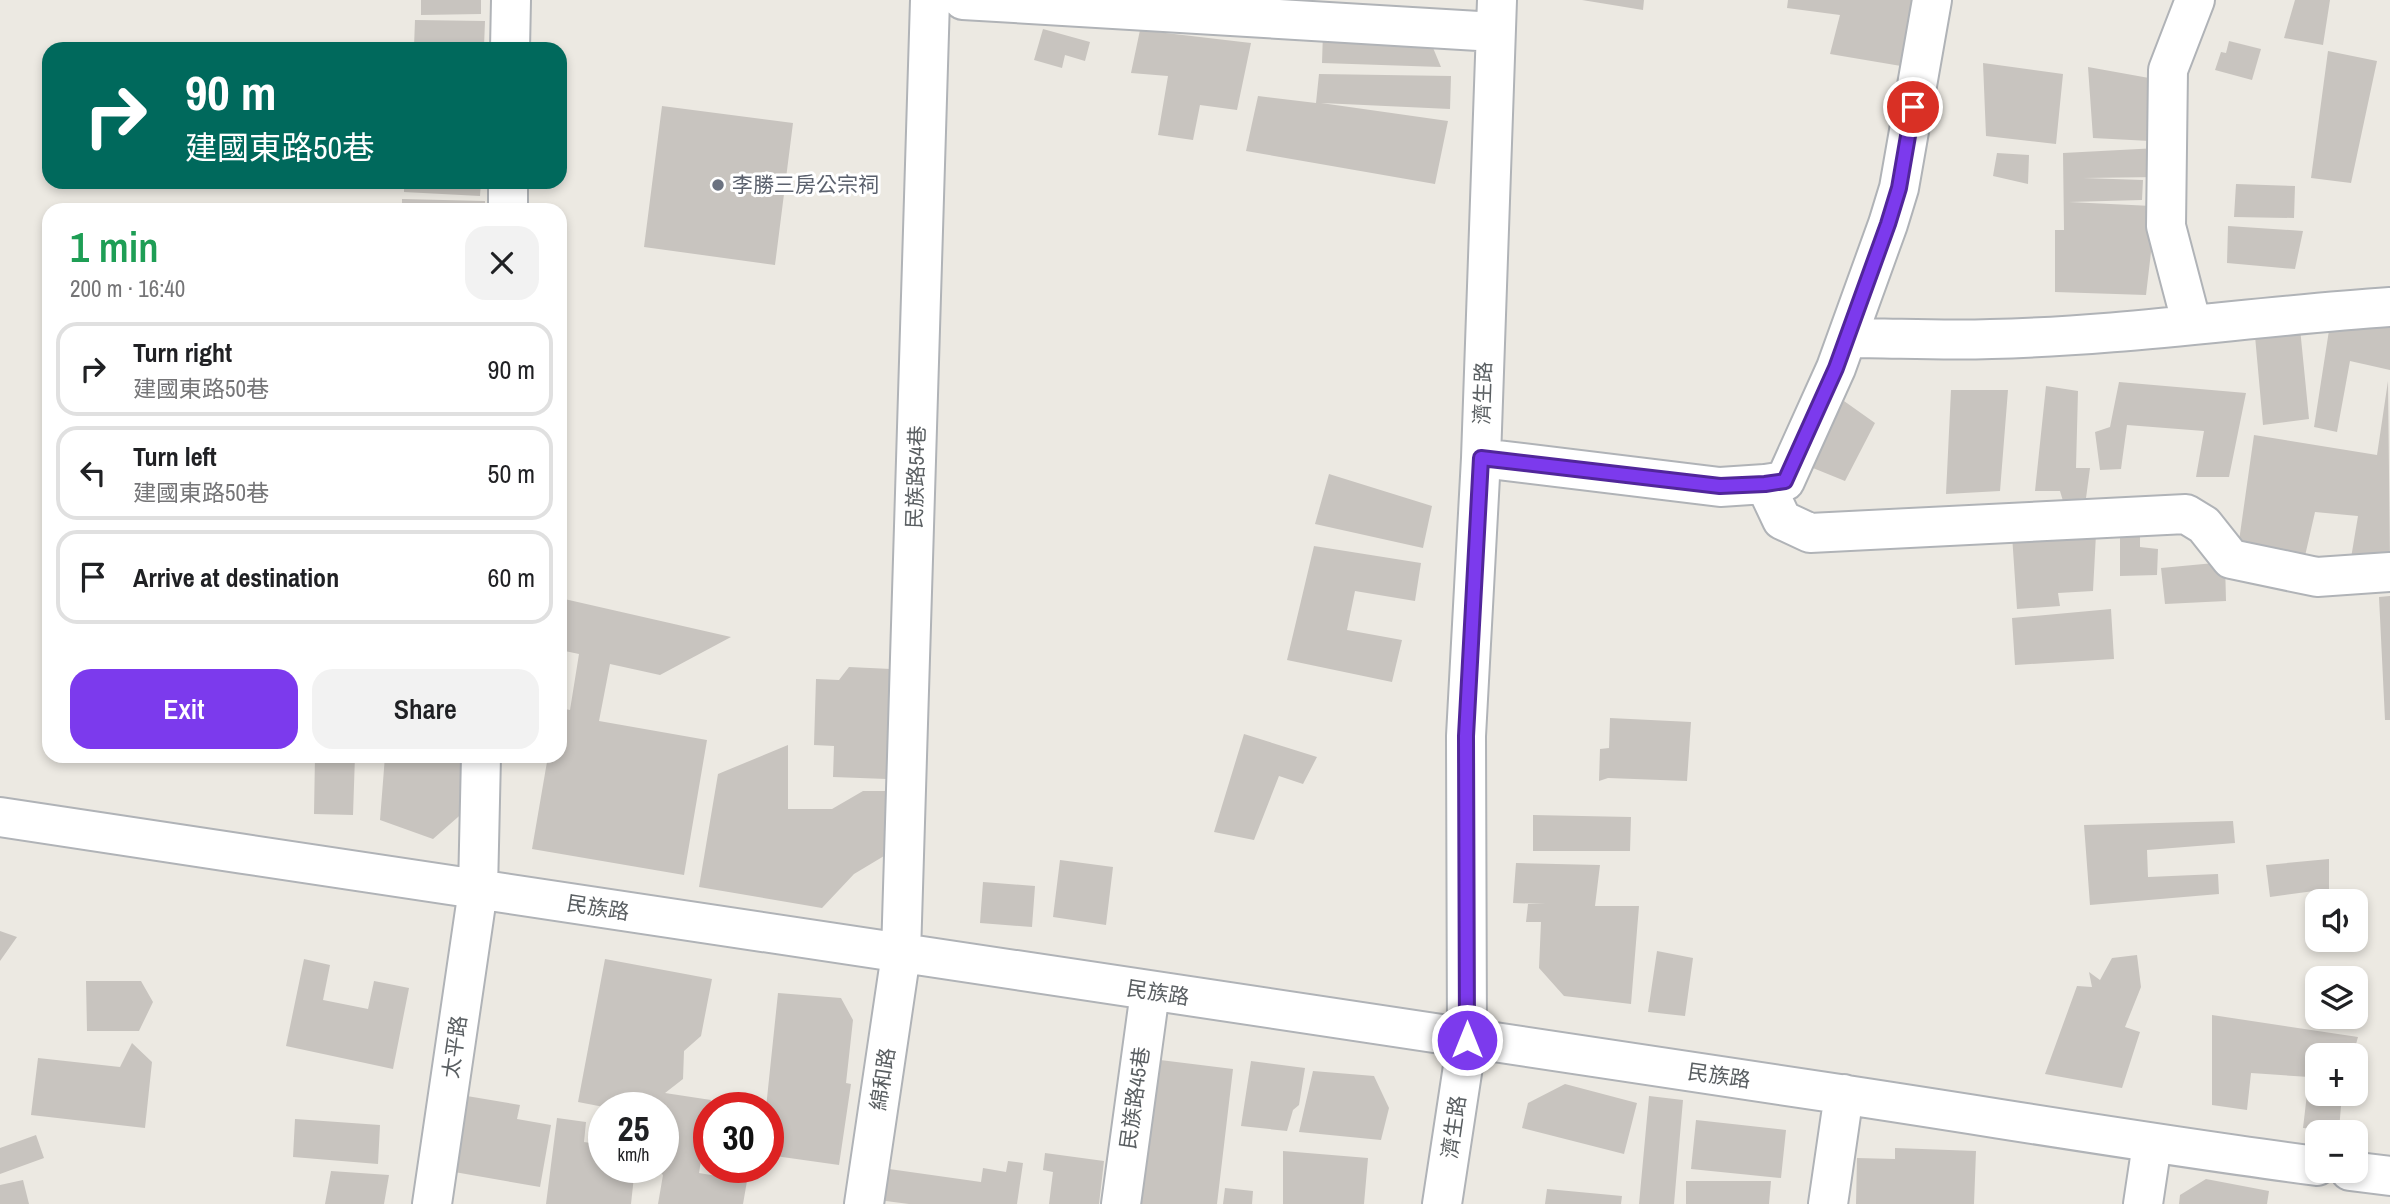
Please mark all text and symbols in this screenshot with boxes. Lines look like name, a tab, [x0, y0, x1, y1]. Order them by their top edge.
text: 90 m	[185, 59, 277, 125]
icon: right	[70, 70, 161, 161]
pin	[1883, 77, 1943, 137]
icon: arrive	[1894, 88, 1932, 126]
text: 建國東路50巷	[185, 126, 374, 169]
place label: 李勝三房公宗祠	[732, 170, 879, 199]
marker: 李勝三房公宗祠	[710, 177, 726, 193]
text: 1 min	[70, 219, 159, 275]
button: close	[465, 226, 539, 300]
text: 200 m · 16:40	[70, 273, 185, 304]
text: Turn right	[133, 335, 232, 370]
icon: right	[74, 350, 112, 388]
text: 90 m	[488, 352, 535, 387]
street label: 濟生路	[1467, 361, 1498, 425]
text: 建國東路50巷	[133, 373, 269, 404]
street label: 民族路54巷	[899, 425, 932, 529]
text: Turn left	[133, 439, 217, 474]
icon: left	[74, 454, 112, 492]
text: 50 m	[488, 456, 535, 491]
text: 建國東路50巷	[133, 477, 269, 508]
icon: arrive	[74, 558, 112, 596]
text: Arrive at destination	[133, 560, 339, 595]
text: 60 m	[488, 560, 535, 595]
button: Exit	[70, 669, 298, 749]
button: Share	[312, 669, 539, 749]
street label: 民族路	[565, 888, 631, 927]
map controls	[2305, 889, 2368, 1183]
button: sound	[2305, 889, 2368, 952]
button: layers	[2305, 966, 2368, 1029]
street label: 民族路	[1125, 973, 1191, 1012]
position arrow	[1430, 1003, 1504, 1077]
street label: 太平路	[436, 1014, 473, 1080]
button: +	[2305, 1043, 2368, 1106]
street label: 民族路45巷	[1113, 1045, 1156, 1151]
street label: 綿和路	[863, 1046, 902, 1112]
street label: 民族路	[1686, 1057, 1752, 1094]
speed limit sign: 30	[693, 1092, 784, 1183]
street label: 濟生路	[1435, 1094, 1472, 1160]
text: 25	[618, 1105, 649, 1152]
button: −	[2305, 1120, 2368, 1183]
text: km/h	[618, 1142, 650, 1167]

